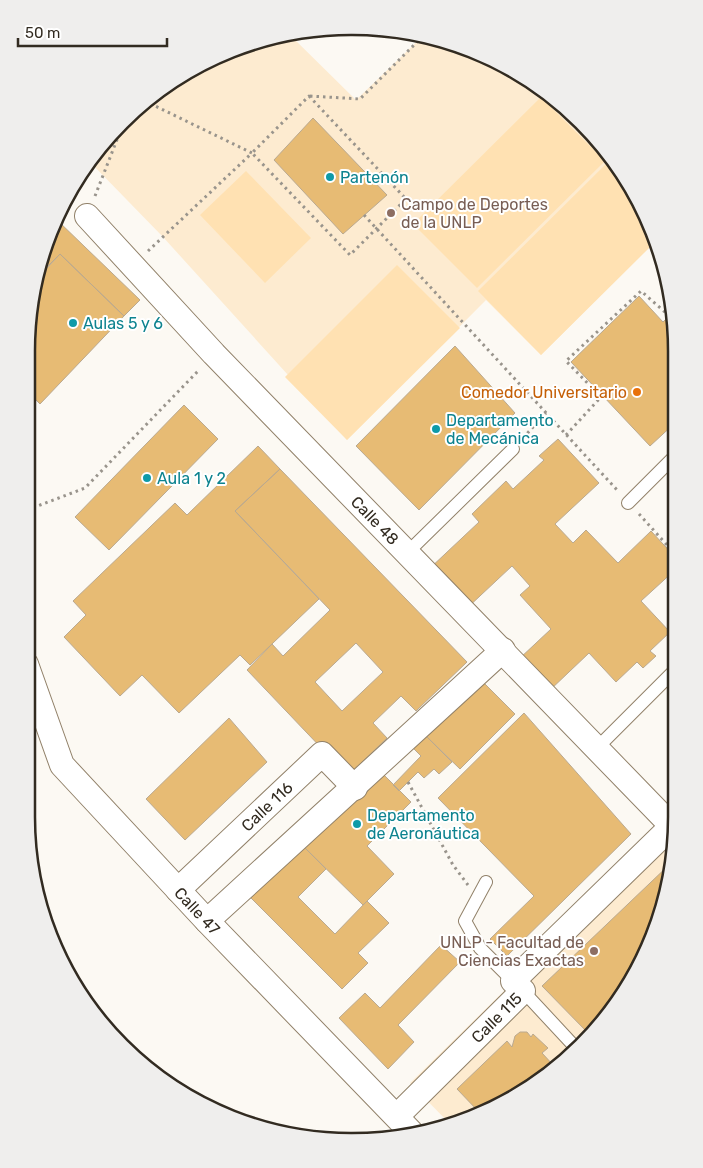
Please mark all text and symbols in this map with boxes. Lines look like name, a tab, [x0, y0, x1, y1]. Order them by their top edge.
scale bar	[18, 15, 166, 47]
text: 50 m	[25, 24, 60, 42]
place label: Partenón	[340, 168, 409, 187]
marker: Partenón	[324, 171, 336, 183]
place label: Campo de Deportes de la UNLP	[401, 195, 548, 232]
marker: Campo de Deportes de la UNLP	[385, 207, 397, 219]
place label: Aulas 5 y 6	[83, 314, 163, 333]
marker: Aulas 5 y 6	[67, 317, 79, 329]
place label: Comedor Universitario	[461, 383, 627, 402]
marker: Comedor Universitario	[631, 386, 643, 398]
place label: Departamento de Mecánica	[446, 411, 554, 448]
marker: Departamento de Mecánica	[430, 423, 442, 435]
place label: Aula 1 y 2	[157, 469, 226, 488]
marker: Aula 1 y 2	[141, 472, 153, 484]
street label: Calle 48	[347, 492, 403, 549]
street label: Calle 116	[237, 778, 297, 835]
place label: Departamento de Aeronáutica	[367, 806, 480, 843]
marker: Departamento de Aeronáutica	[351, 818, 363, 830]
street label: Calle 47	[170, 883, 224, 939]
place label: UNLP - Facultad de Ciencias Exactas	[440, 933, 584, 970]
marker: UNLP - Facultad de Ciencias Exactas	[588, 945, 600, 957]
street label: Calle 115	[468, 989, 526, 1047]

